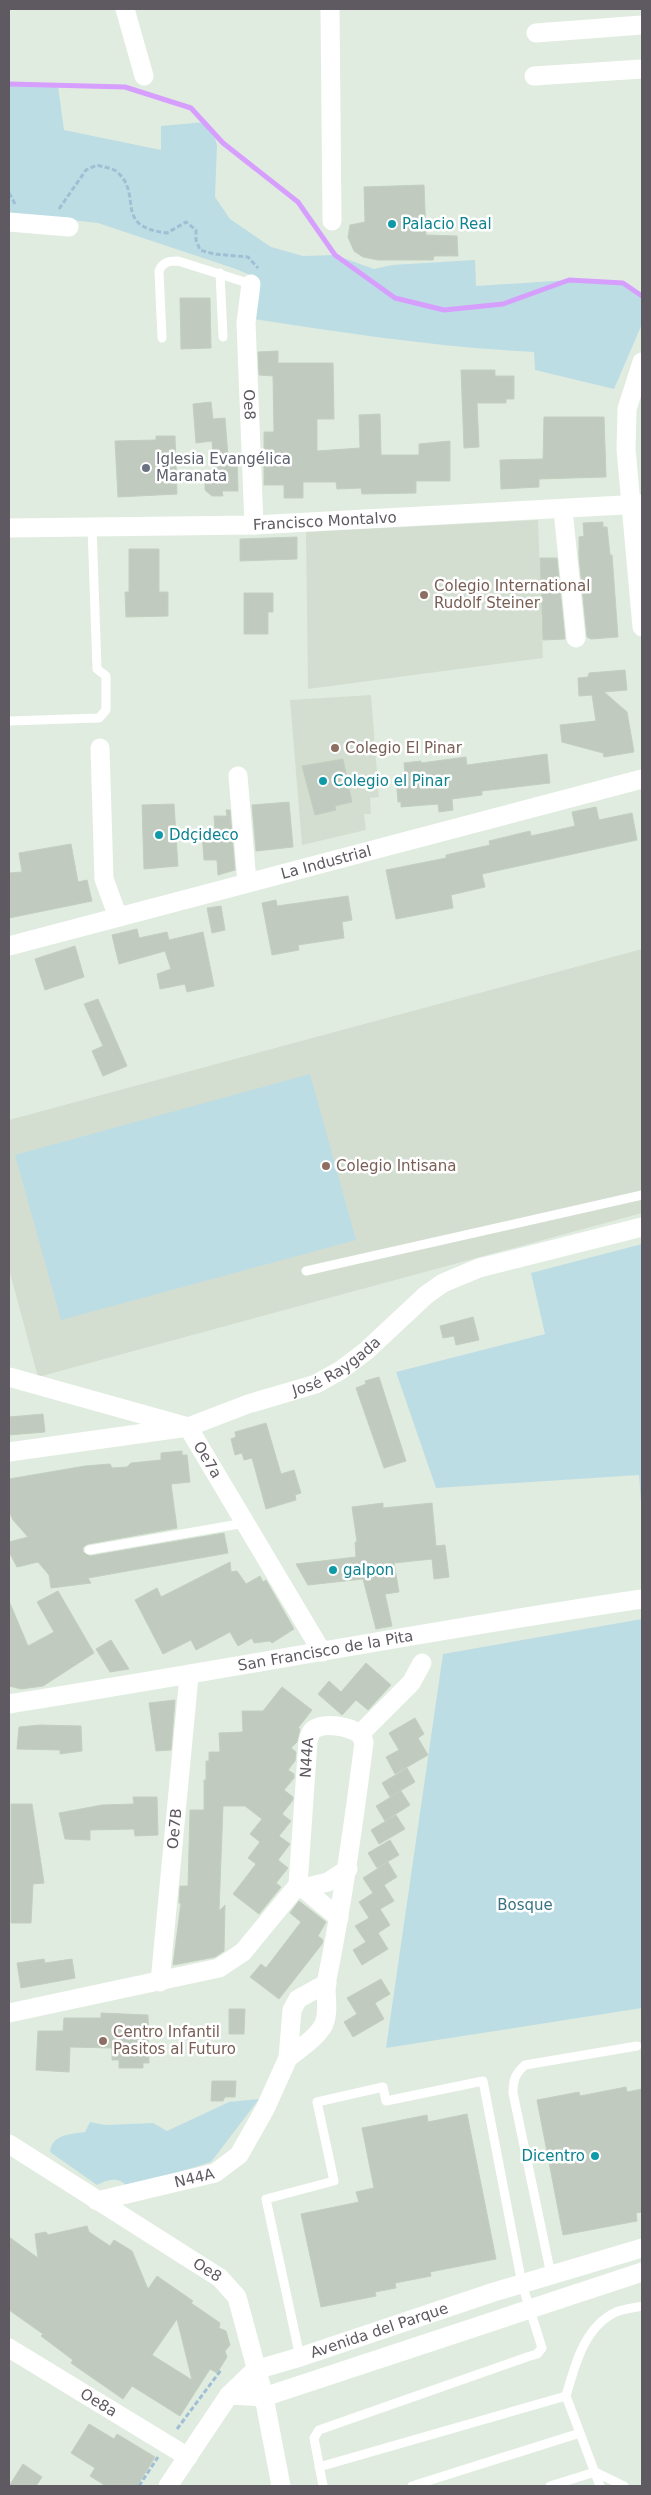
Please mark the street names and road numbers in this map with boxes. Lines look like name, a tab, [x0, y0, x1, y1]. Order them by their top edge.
street label: Oe8	[240, 389, 259, 420]
street label: Francisco Montalvo	[253, 508, 397, 534]
street label: La Industrial	[279, 842, 373, 883]
street label: José Raygada	[289, 1333, 384, 1400]
street label: Oe7a	[190, 1438, 225, 1481]
street label: San Francisco de la Pita	[236, 1627, 415, 1675]
street label: N44A	[296, 1736, 317, 1778]
street label: Oe7B	[164, 1807, 185, 1850]
street label: N44A	[172, 2164, 217, 2191]
street label: Oe8	[190, 2254, 225, 2286]
street label: Avenida del Parque	[308, 2299, 450, 2362]
street label: Oe8a	[77, 2385, 120, 2421]

